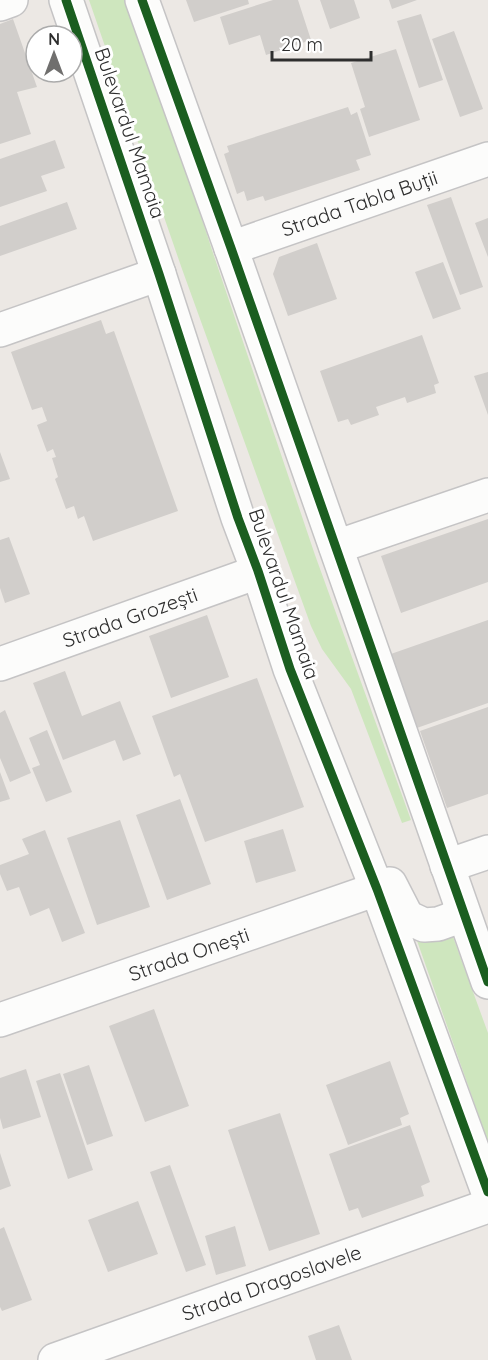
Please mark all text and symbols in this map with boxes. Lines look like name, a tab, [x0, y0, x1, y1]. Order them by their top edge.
north arrow	[24, 24, 84, 84]
scale bar	[272, 24, 371, 62]
text: N	[48, 29, 60, 49]
text: 20 m	[281, 33, 323, 56]
street label: Bulevardul Mamaia	[89, 44, 171, 222]
street label: Strada Tabla Buții	[278, 164, 441, 242]
street label: Bulevardul Mamaia	[243, 505, 325, 683]
street label: Strada Grozești	[59, 582, 201, 653]
street label: Strada Onești	[125, 921, 252, 986]
street label: Strada Dragoslavele	[178, 1239, 365, 1326]

